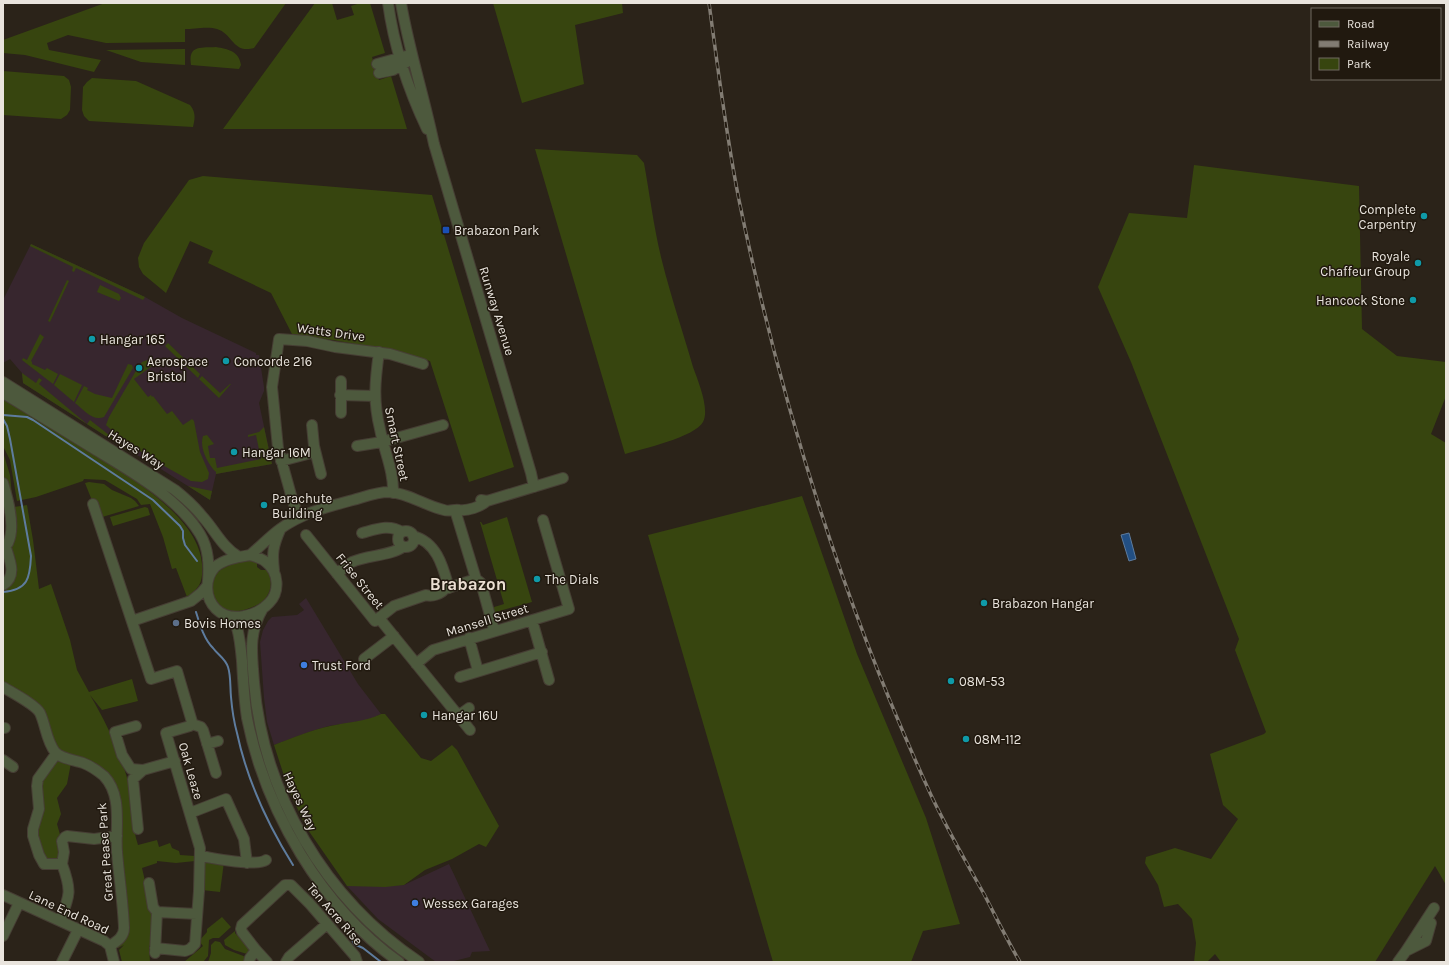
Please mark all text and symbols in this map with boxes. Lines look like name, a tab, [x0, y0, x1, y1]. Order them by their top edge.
legend	[1311, 8, 1441, 80]
text: Road	[1347, 17, 1375, 31]
text: Railway	[1347, 37, 1389, 51]
text: Park	[1347, 57, 1372, 71]
place label: Complete Carpentry	[1358, 202, 1416, 232]
marker: Complete Carpentry	[1419, 211, 1429, 221]
place label: Brabazon Park	[454, 223, 539, 238]
marker: Brabazon Park	[441, 225, 451, 235]
place label: Royale Chaffeur Group	[1320, 249, 1410, 279]
marker: Royale Chaffeur Group	[1413, 258, 1423, 268]
street label: Runway Avenue	[476, 265, 518, 358]
place label: Hancock Stone	[1316, 293, 1405, 308]
marker: Hancock Stone	[1408, 295, 1418, 305]
street label: Watts Drive	[296, 320, 366, 344]
place label: Hangar 165	[100, 332, 165, 347]
marker: Hangar 165	[87, 334, 97, 344]
place label: Aerospace Bristol	[147, 354, 208, 384]
place label: Concorde 216	[234, 354, 312, 369]
marker: Concorde 216	[221, 356, 231, 366]
marker: Aerospace Bristol	[134, 363, 144, 373]
street label: Smart Street	[382, 405, 412, 483]
street label: Hayes Way	[105, 426, 167, 472]
place label: Hangar 16M	[242, 445, 311, 460]
marker: Hangar 16M	[229, 447, 239, 457]
place label: Parachute Building	[272, 491, 333, 521]
marker: Parachute Building	[259, 500, 269, 510]
street label: Frise Street	[333, 550, 387, 612]
place label: The Dials	[545, 572, 599, 587]
district label: Brabazon	[430, 574, 506, 594]
marker: The Dials	[532, 574, 542, 584]
place label: Brabazon Hangar	[992, 596, 1094, 611]
marker: Brabazon Hangar	[979, 598, 989, 608]
street label: Mansell Street	[444, 600, 530, 640]
place label: Bovis Homes	[184, 616, 261, 631]
marker: Bovis Homes	[171, 618, 181, 628]
place label: Trust Ford	[312, 658, 371, 673]
marker: Trust Ford	[299, 660, 309, 670]
place label: 08M-53	[959, 674, 1005, 689]
marker: 08M-53	[946, 676, 956, 686]
place label: Hangar 16U	[432, 708, 498, 723]
marker: Hangar 16U	[419, 710, 429, 720]
place label: 08M-112	[974, 732, 1021, 747]
marker: 08M-112	[961, 734, 971, 744]
street label: Oak Leaze	[176, 741, 206, 802]
street label: Hayes Way	[280, 769, 320, 833]
street label: Great Pease Park	[94, 802, 116, 902]
street label: Ten Acre Rise	[304, 880, 366, 948]
street label: Lane End Road	[27, 887, 111, 937]
place label: Wessex Garages	[423, 896, 519, 911]
marker: Wessex Garages	[410, 898, 420, 908]

